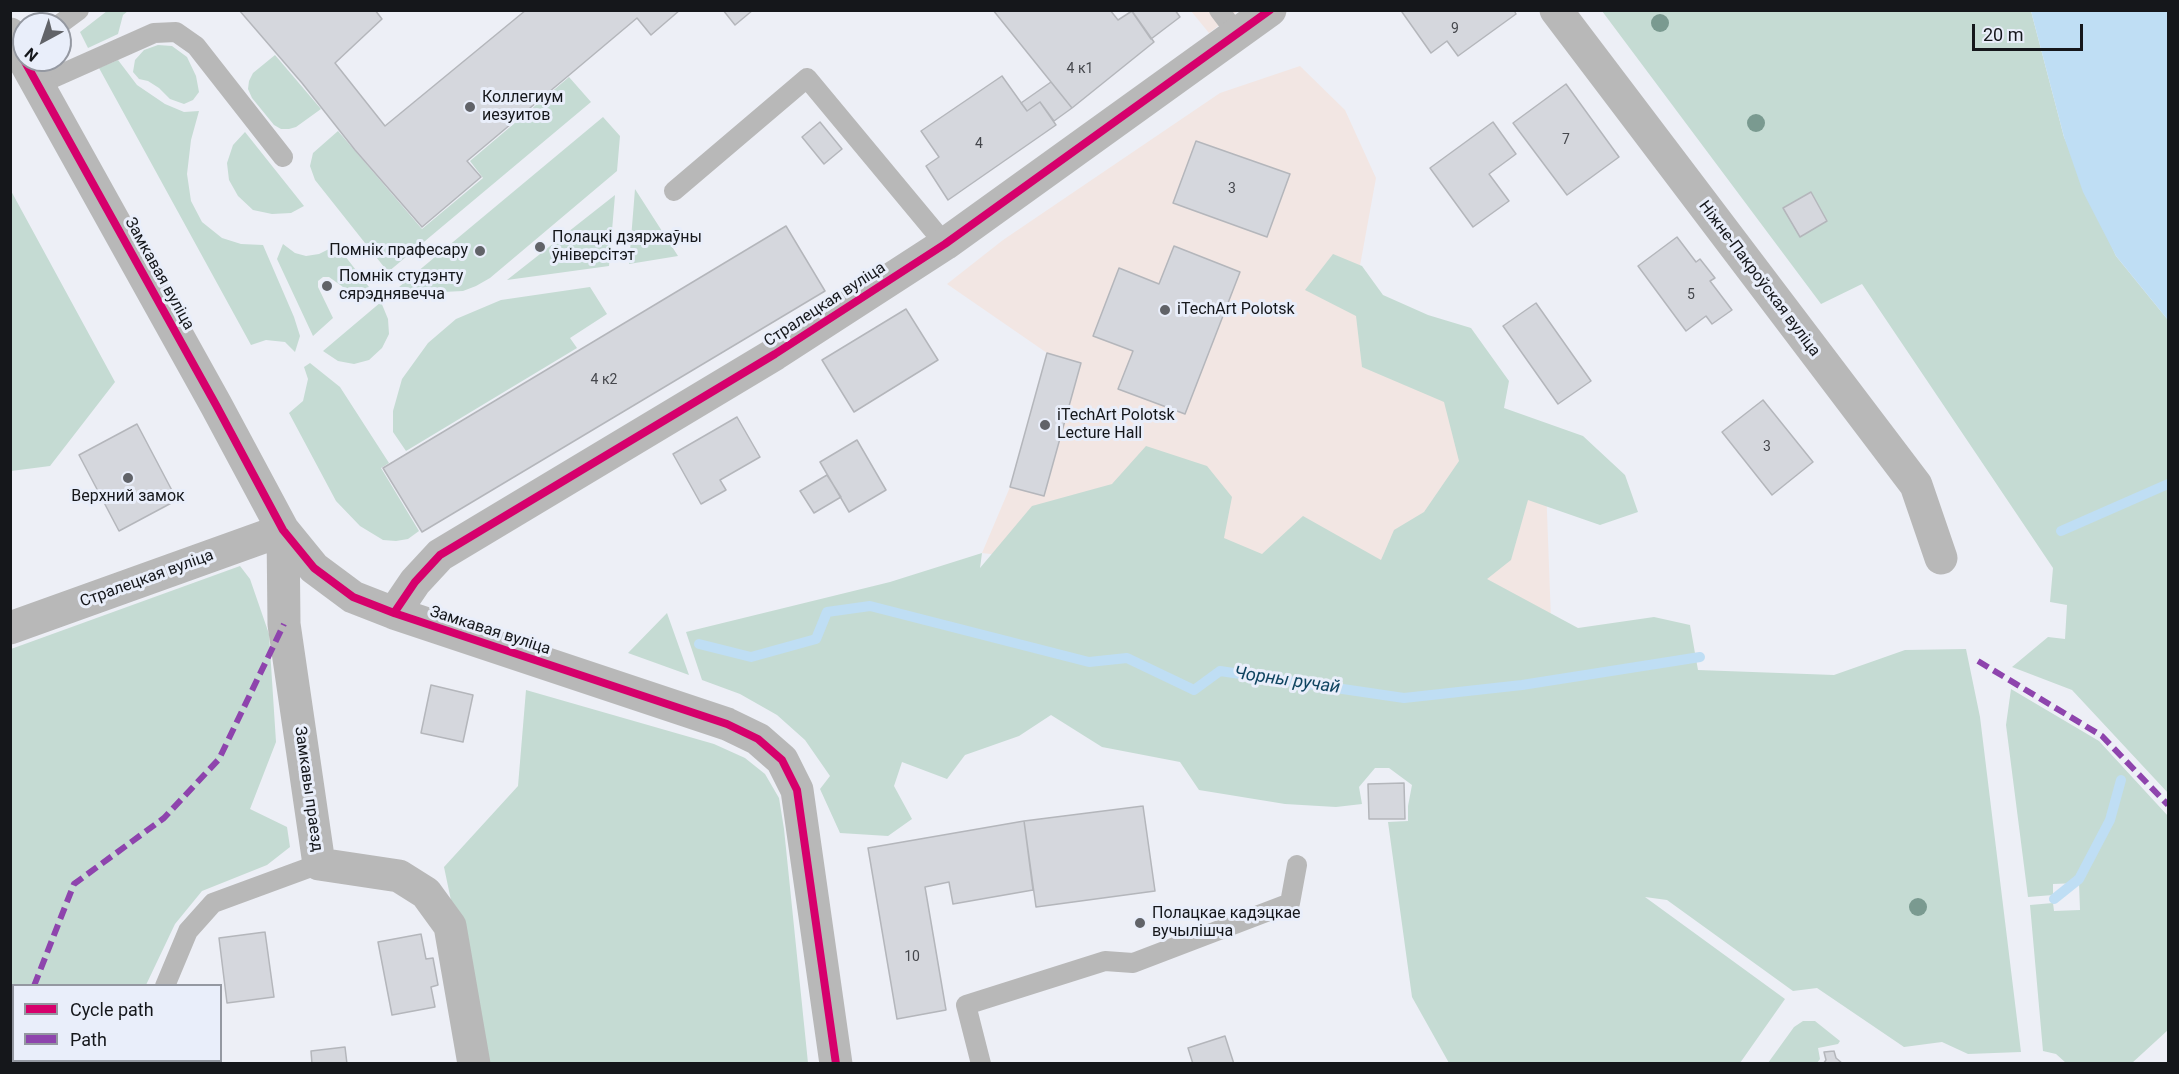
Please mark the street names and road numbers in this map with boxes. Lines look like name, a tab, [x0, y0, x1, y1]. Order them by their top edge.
street label: Ніжне-Пакроўская вуліца	[1694, 197, 1824, 361]
street label: Замкавая вуліца	[120, 214, 198, 334]
street label: Стралецкая вуліца	[761, 259, 889, 351]
street label: Стралецкая вуліца	[78, 546, 216, 612]
street label: Замкавая вуліца	[427, 602, 553, 660]
street label: Замкавы праезд	[290, 725, 326, 853]

